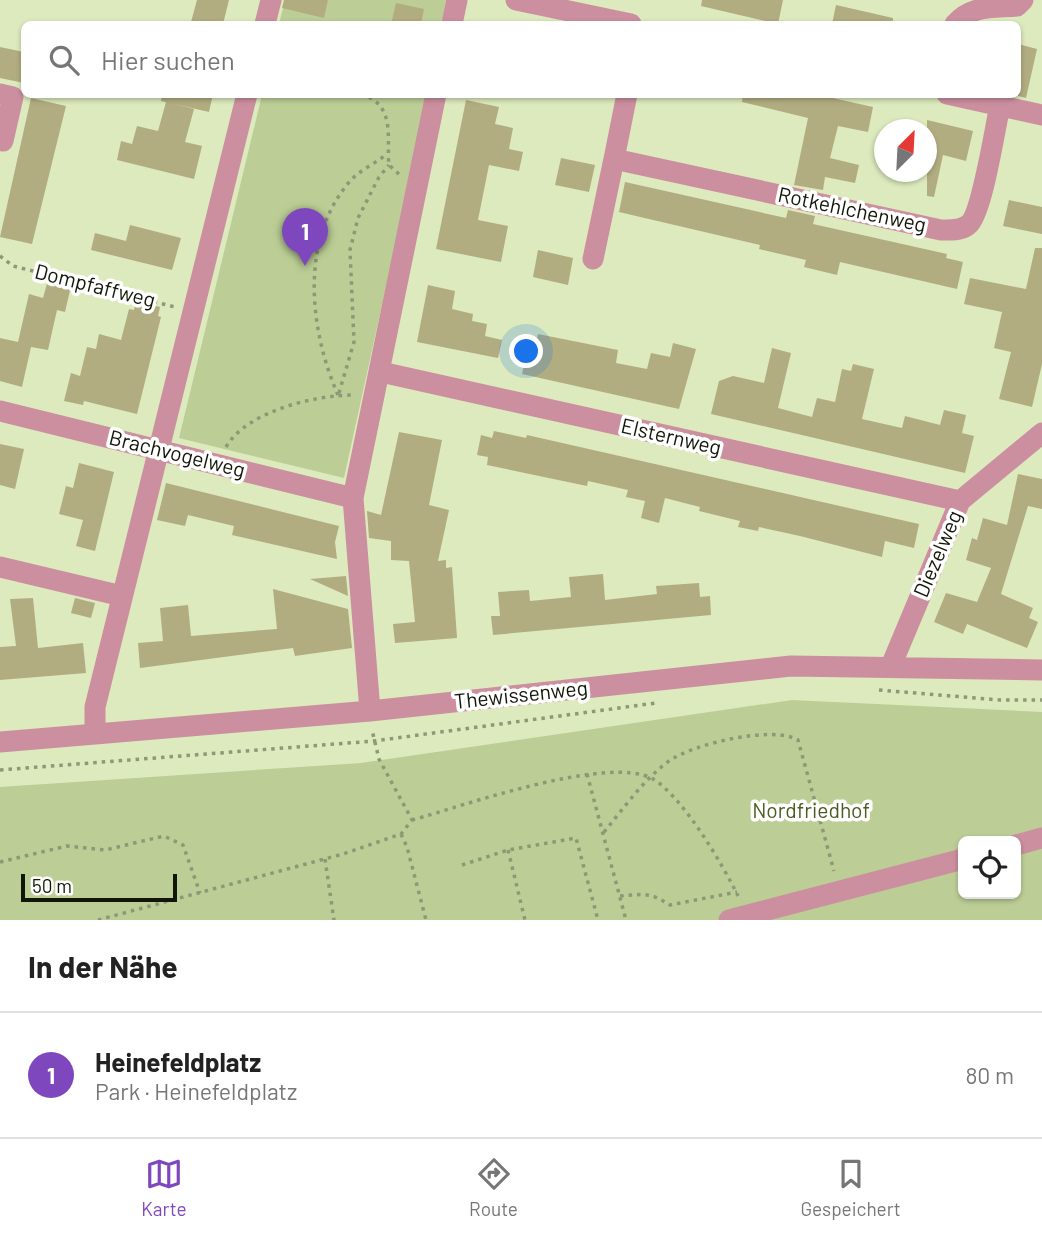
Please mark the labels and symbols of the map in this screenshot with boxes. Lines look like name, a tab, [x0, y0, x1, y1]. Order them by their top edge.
north arrow	[874, 119, 937, 182]
street label: Rotkehlchenweg	[776, 181, 929, 236]
pin: 1	[282, 208, 328, 266]
street label: Dompfaffweg	[33, 258, 158, 312]
your location	[509, 334, 543, 368]
street label: Elsternweg	[619, 412, 724, 459]
street label: Brachvogelweg	[107, 424, 248, 481]
street label: Diezelweg	[907, 506, 966, 601]
street label: Thewissenweg	[453, 674, 589, 713]
park label: Nordfriedhof	[752, 797, 870, 822]
scale bar	[21, 871, 177, 903]

